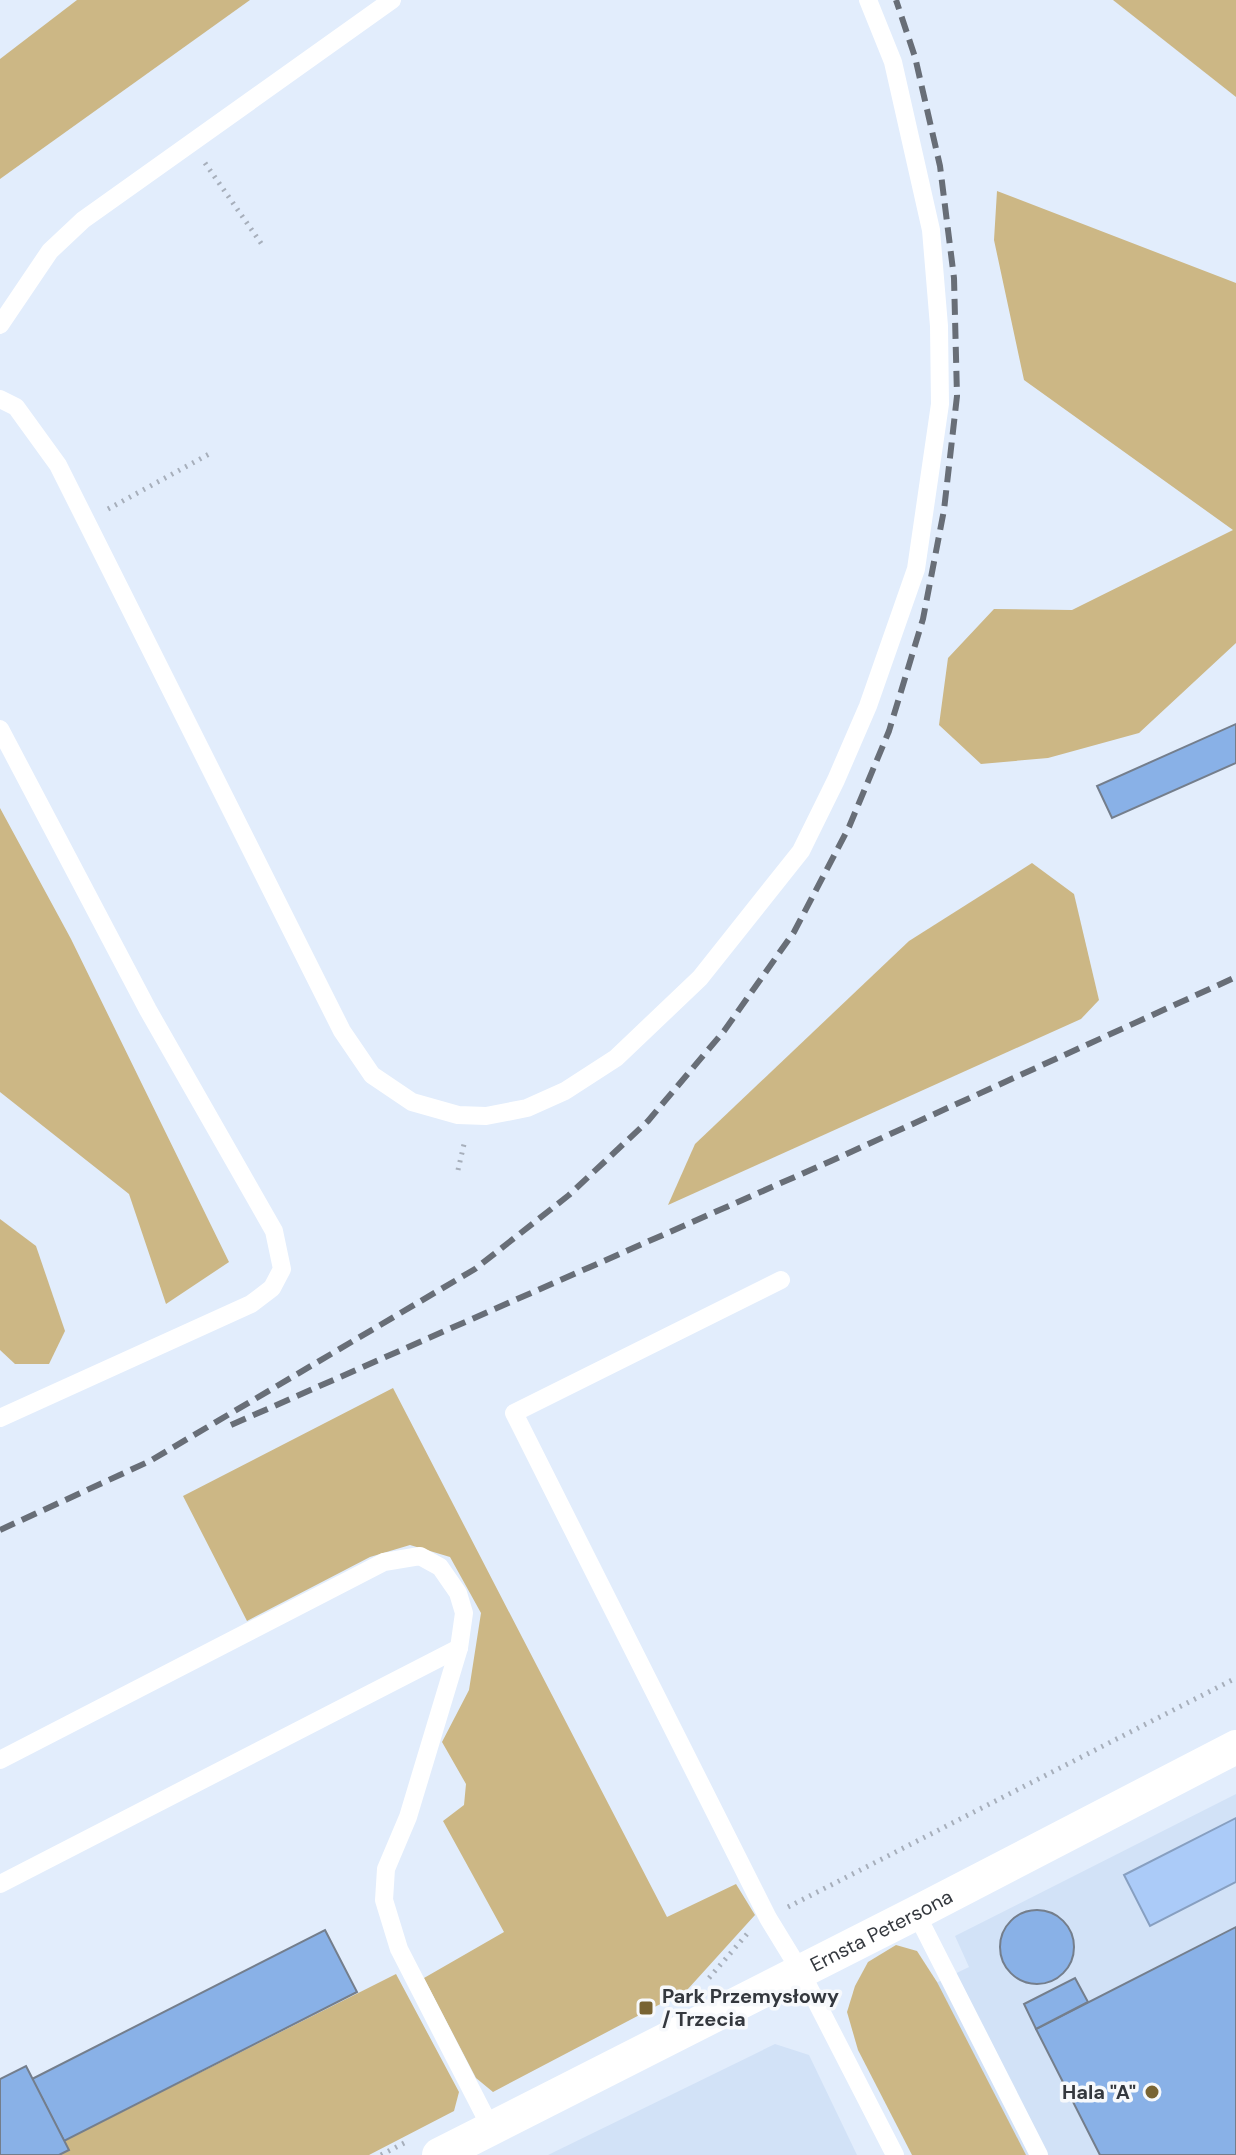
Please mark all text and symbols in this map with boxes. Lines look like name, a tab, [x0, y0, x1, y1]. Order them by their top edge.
street label: Ernsta Petersona	[806, 1883, 957, 1978]
place label: Park Przemysłowy / Trzecia	[662, 1983, 839, 2032]
marker: Park Przemysłowy / Trzecia	[637, 1999, 655, 2017]
place label: Hala "A"	[1062, 2079, 1136, 2105]
marker: Hala "A"	[1143, 2083, 1161, 2101]

